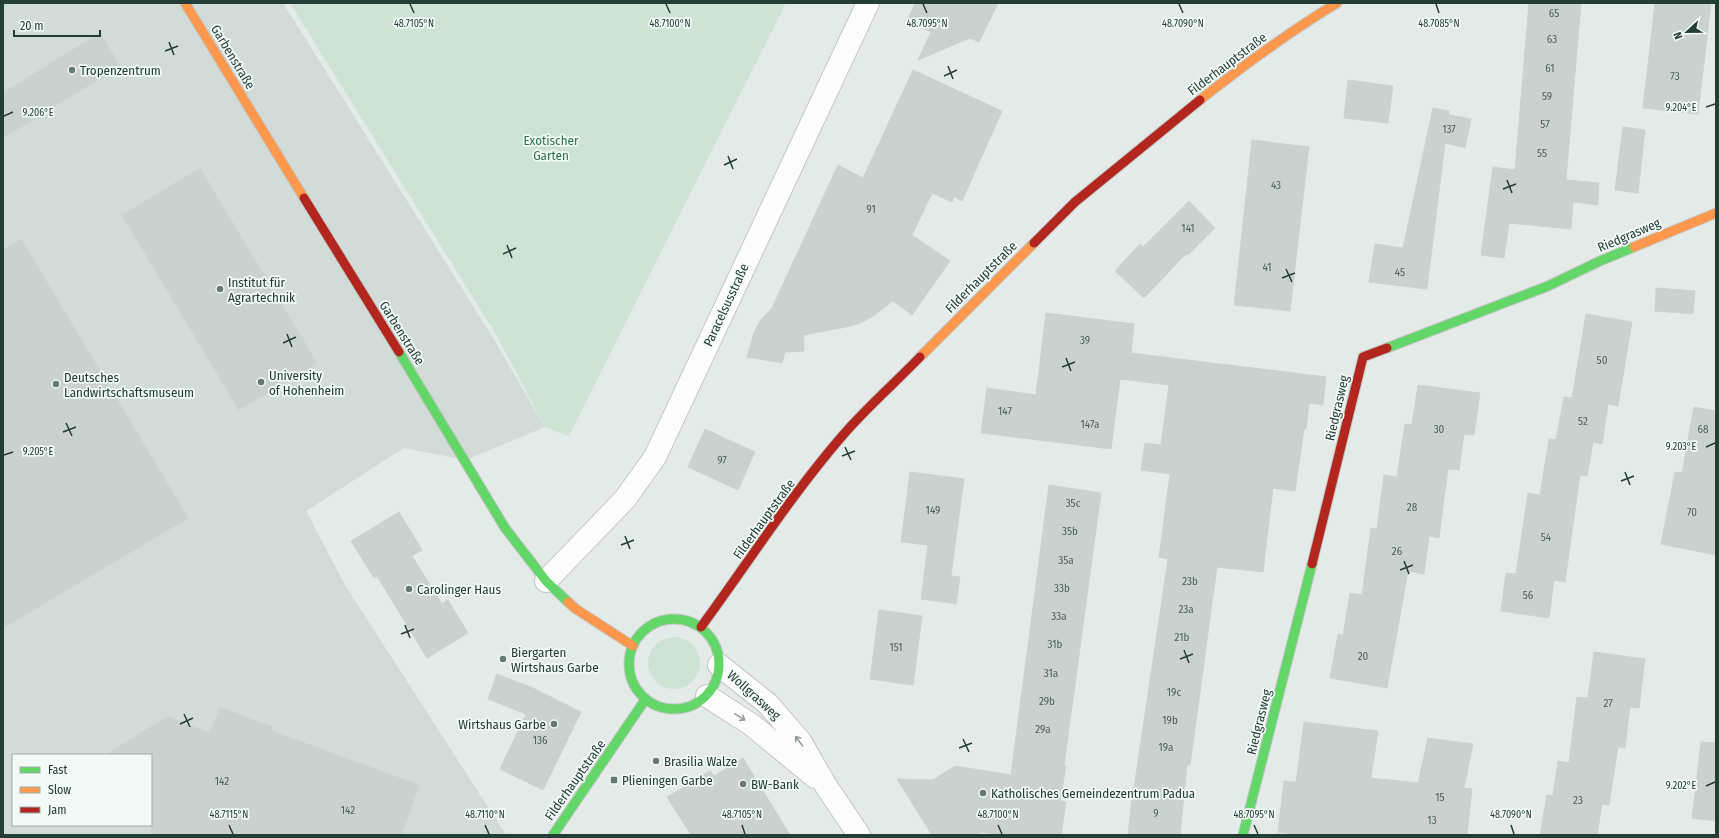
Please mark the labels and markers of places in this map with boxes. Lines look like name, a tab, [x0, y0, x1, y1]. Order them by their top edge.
place label: Tropenzentrum	[80, 63, 161, 78]
marker: Tropenzentrum	[67, 65, 77, 75]
place label: Institut für Agrartechnik	[228, 275, 296, 305]
marker: Institut für Agrartechnik	[215, 284, 225, 294]
place label: University of Hohenheim	[269, 368, 344, 398]
place label: Deutsches Landwirtschaftsmuseum	[64, 370, 194, 400]
marker: University of Hohenheim	[256, 377, 266, 387]
marker: Deutsches Landwirtschaftsmuseum	[51, 379, 61, 389]
place label: Carolinger Haus	[417, 582, 501, 597]
marker: Carolinger Haus	[404, 584, 414, 594]
place label: Biergarten Wirtshaus Garbe	[511, 645, 599, 675]
marker: Biergarten Wirtshaus Garbe	[498, 654, 508, 664]
place label: Wirtshaus Garbe	[458, 717, 546, 732]
marker: Wirtshaus Garbe	[549, 719, 559, 729]
place label: Brasilia Walze	[664, 754, 737, 769]
marker: Brasilia Walze	[651, 756, 661, 766]
place label: Plieningen Garbe	[622, 773, 713, 788]
marker: Plieningen Garbe	[609, 775, 619, 785]
place label: BW-Bank	[751, 777, 800, 792]
marker: BW-Bank	[738, 779, 748, 789]
place label: Katholisches Gemeindezentrum Padua	[991, 786, 1195, 801]
marker: Katholisches Gemeindezentrum Padua	[978, 788, 988, 798]

